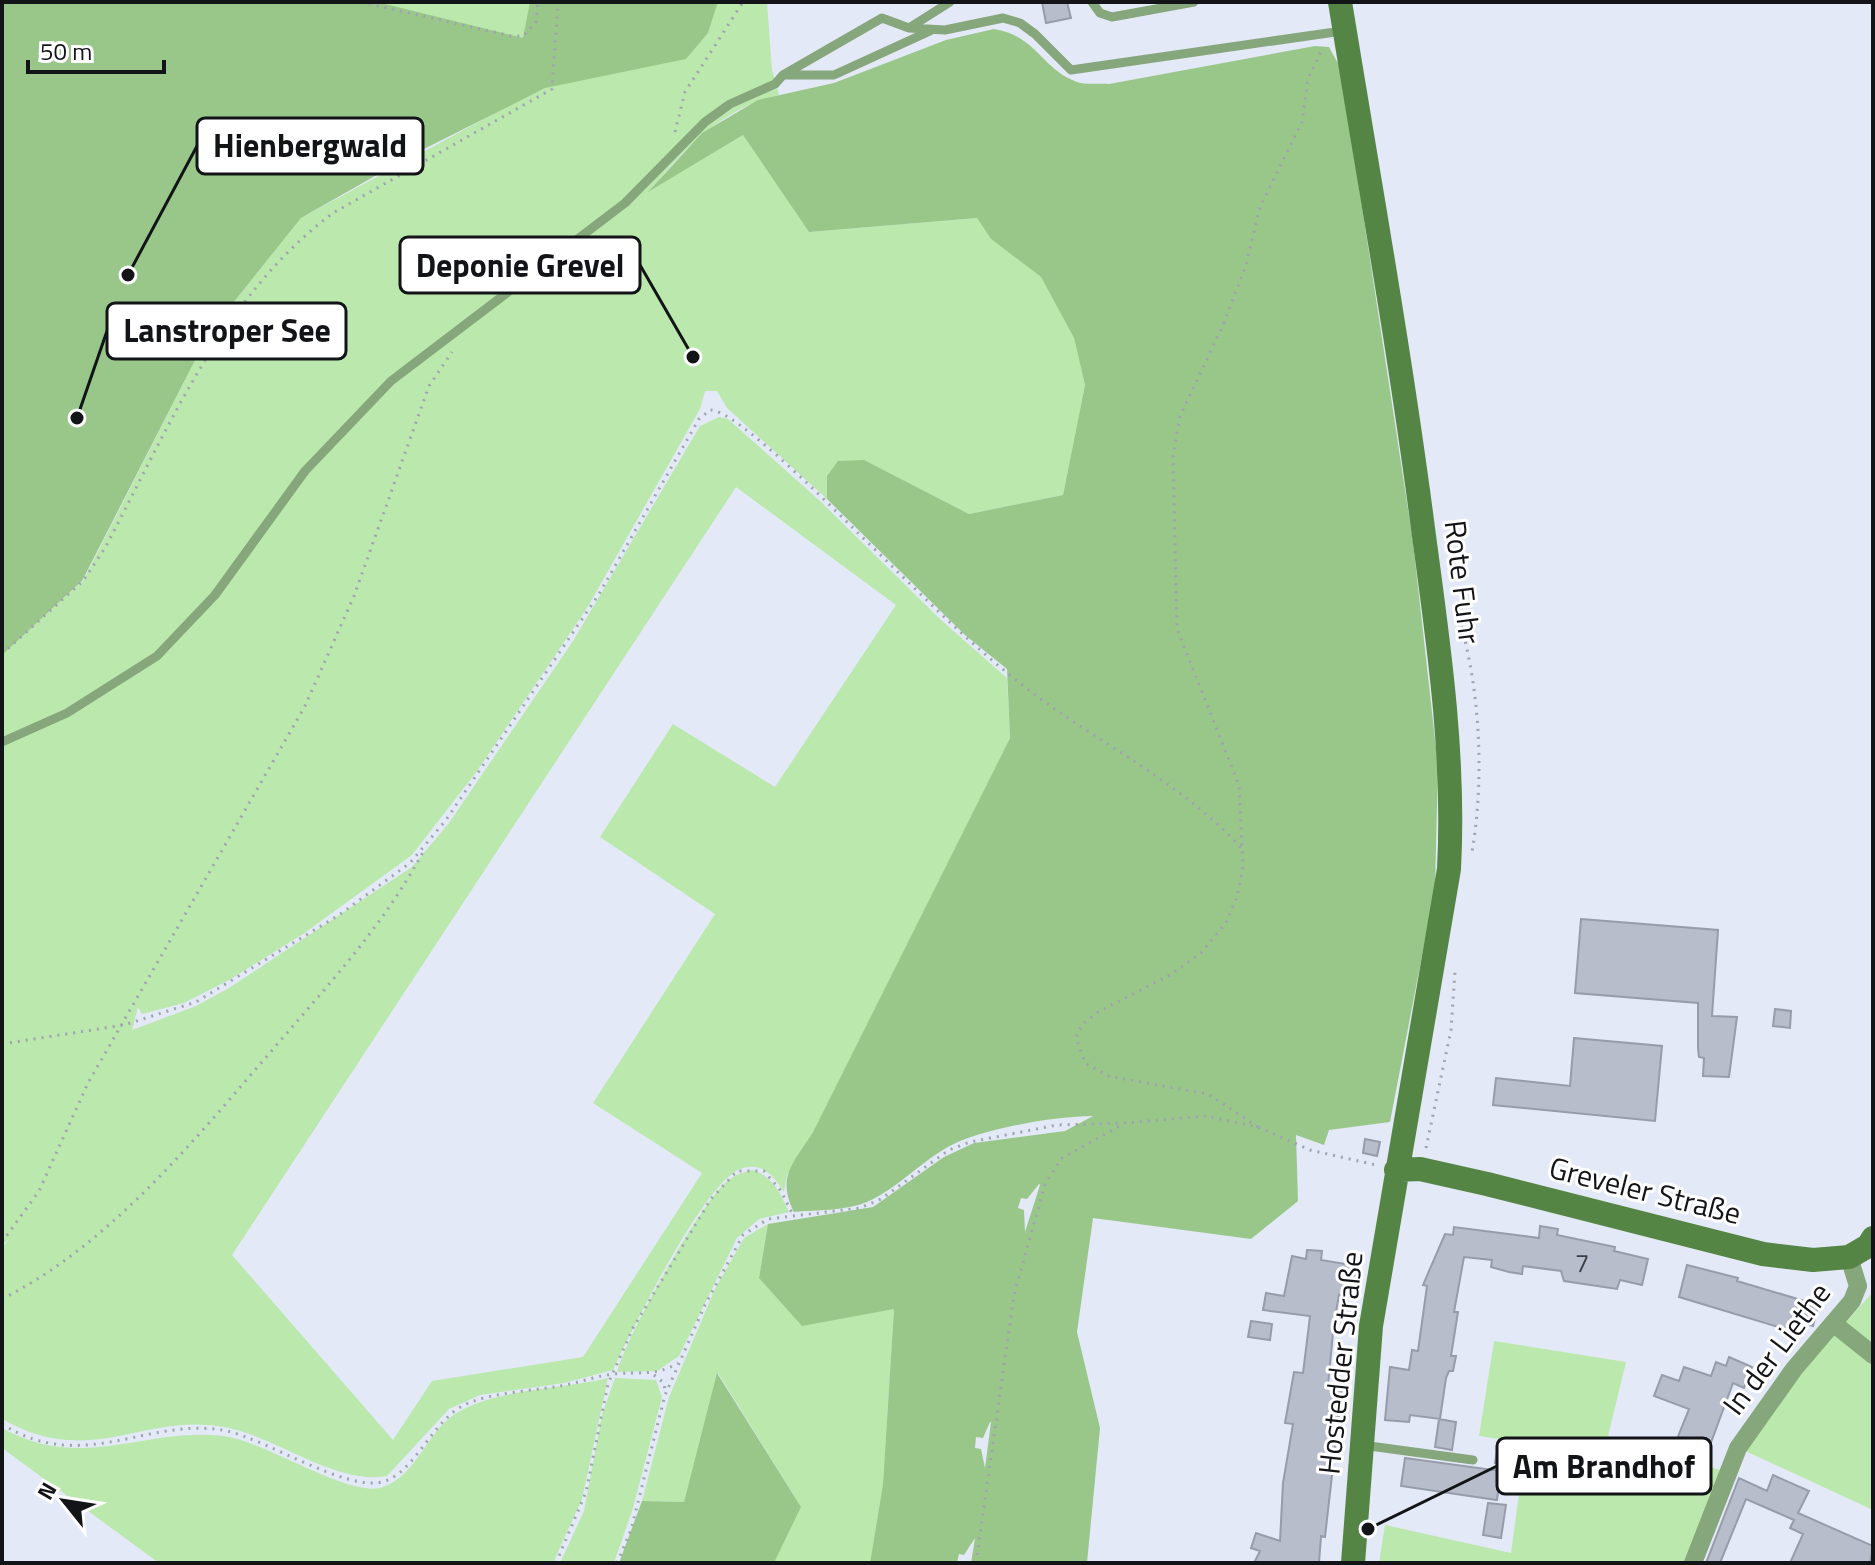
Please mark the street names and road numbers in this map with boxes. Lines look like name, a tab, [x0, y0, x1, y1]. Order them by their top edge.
street label: Rote Fuhr	[1433, 518, 1493, 646]
street label: Greveler Straße	[1545, 1144, 1746, 1236]
street label: Hostedder Straße	[1305, 1249, 1375, 1477]
street label: In der Liethe	[1711, 1272, 1841, 1424]

